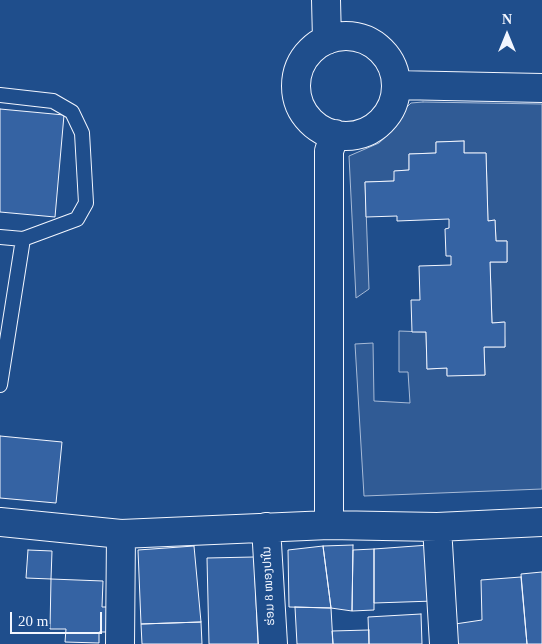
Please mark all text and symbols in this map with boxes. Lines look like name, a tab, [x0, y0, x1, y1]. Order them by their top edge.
north arrow	[482, 10, 532, 60]
text: N	[502, 12, 512, 27]
street label: ຮ່ອມ 8 ໜອງປາໃນ	[260, 546, 278, 626]
scale bar	[12, 602, 105, 634]
text: 20 m	[18, 613, 48, 629]

